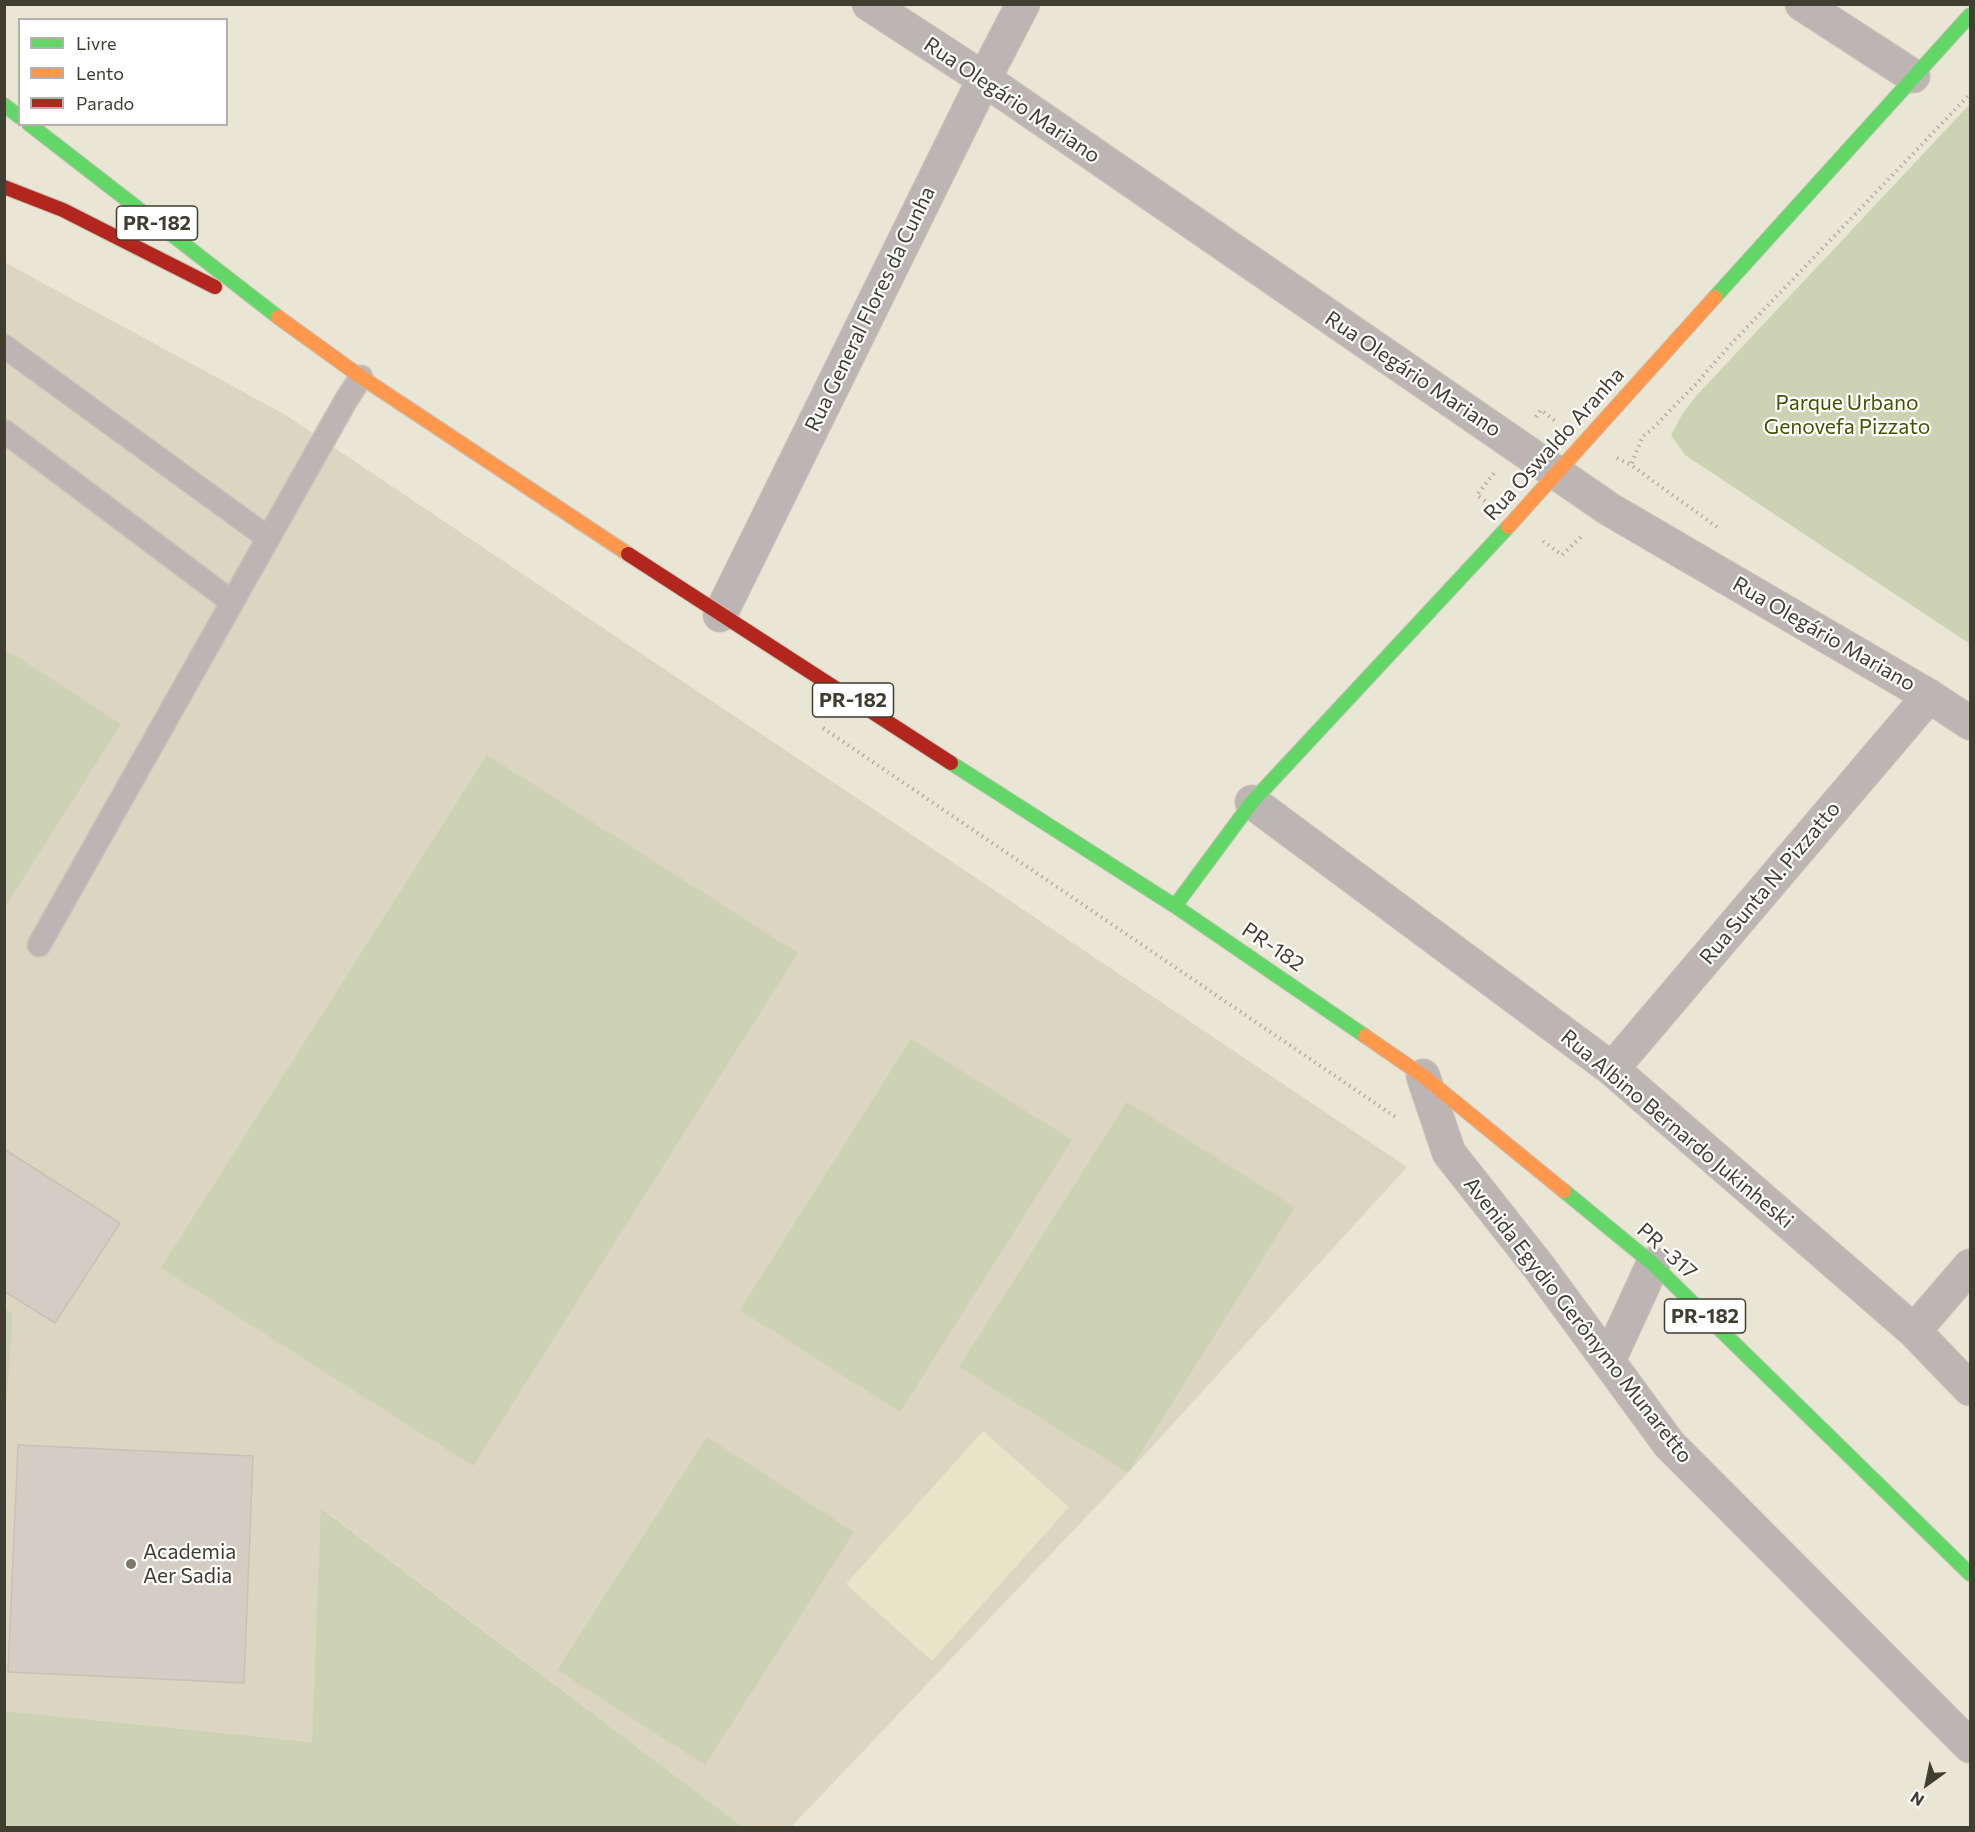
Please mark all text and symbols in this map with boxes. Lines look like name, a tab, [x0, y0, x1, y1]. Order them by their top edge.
legend	[18, 18, 228, 126]
text: Livre	[76, 32, 117, 54]
street label: Rua Olegário Mariano	[919, 32, 1105, 168]
text: Lento	[76, 62, 124, 84]
text: Parado	[76, 92, 134, 114]
street label: Rua General Flores da Cunha	[800, 182, 940, 436]
road number: PR-182	[116, 206, 198, 240]
street label: Rua Olegário Mariano	[1320, 306, 1506, 442]
street label: Rua Oswaldo Aranha	[1479, 362, 1629, 526]
park label: Parque Urbano Genovefa Pizzato	[1764, 390, 1930, 440]
street label: Rua Olegário Mariano	[1728, 571, 1920, 697]
road number: PR-182	[812, 683, 894, 717]
street label: Rua Sunta N. Pizzatto	[1694, 796, 1846, 970]
street label: PR-182	[1237, 917, 1309, 977]
street label: Rua Albino Bernardo Jukinheski	[1556, 1024, 1798, 1234]
street label: Avenida Egydio Gerônymo Munaretto	[1458, 1172, 1698, 1468]
street label: PR -317	[1632, 1217, 1702, 1285]
road number: PR-182	[1664, 1299, 1746, 1333]
place label: Academia Aer Sadia	[143, 1539, 236, 1589]
marker: Academia Aer Sadia	[124, 1557, 138, 1571]
north arrow	[1897, 1754, 1957, 1814]
text: N	[1907, 1788, 1927, 1811]

